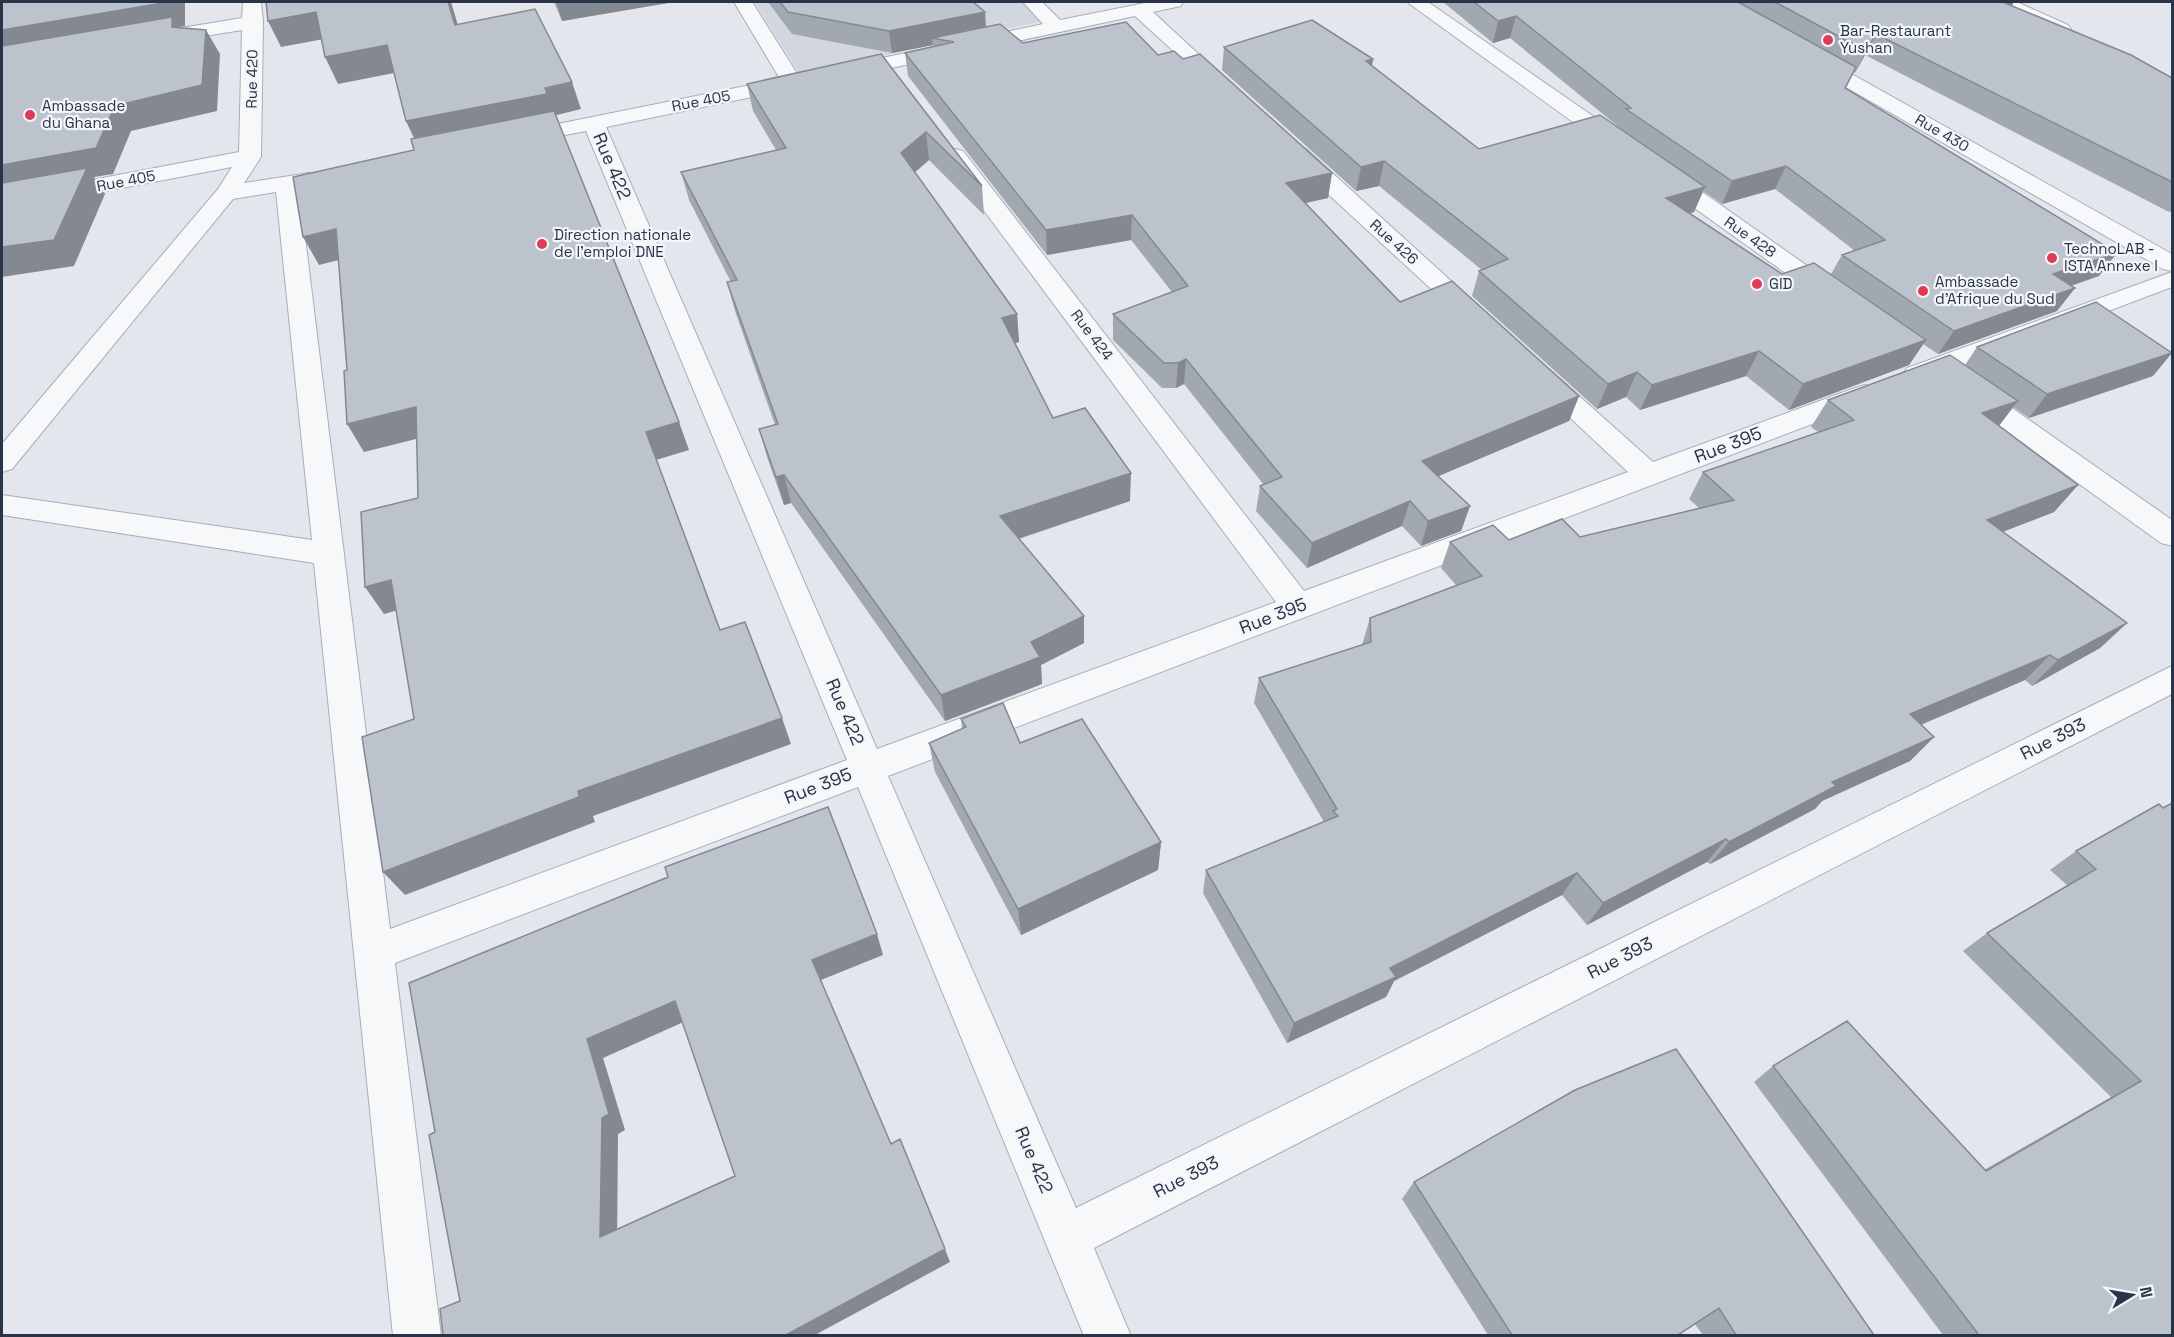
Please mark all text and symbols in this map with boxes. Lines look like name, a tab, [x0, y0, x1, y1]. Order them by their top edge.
place label: Bar-Restaurant Yushan	[1840, 21, 1951, 57]
marker: Bar-Restaurant Yushan	[1821, 33, 1835, 47]
street label: Rue 420	[241, 49, 262, 109]
street label: Rue 405	[670, 86, 732, 115]
place label: Ambassade du Ghana	[42, 96, 125, 132]
marker: Ambassade du Ghana	[23, 108, 37, 122]
street label: Rue 430	[1912, 109, 1973, 156]
street label: Rue 422	[588, 129, 637, 203]
street label: Rue 405	[95, 166, 157, 195]
street label: Rue 428	[1721, 212, 1780, 261]
street label: Rue 426	[1366, 215, 1423, 268]
place label: Direction nationale de l'emploi DNE	[554, 225, 691, 261]
marker: Direction nationale de l'emploi DNE	[535, 237, 549, 251]
place label: TechnoLAB - ISTA Annexe I	[2064, 239, 2158, 275]
marker: TechnoLAB - ISTA Annexe I	[2045, 251, 2059, 265]
place label: Ambassade d'Afrique du Sud	[1935, 272, 2055, 308]
place label: GID	[1769, 274, 1793, 293]
marker: GID	[1750, 277, 1764, 291]
marker: Ambassade d'Afrique du Sud	[1916, 284, 1930, 298]
street label: Rue 424	[1067, 306, 1118, 364]
street label: Rue 395	[1691, 421, 1765, 468]
street label: Rue 395	[1236, 592, 1310, 639]
street label: Rue 422	[821, 675, 870, 749]
street label: Rue 393	[2016, 712, 2089, 765]
street label: Rue 395	[781, 762, 855, 809]
street label: Rue 393	[1583, 931, 1656, 984]
street label: Rue 422	[1010, 1123, 1059, 1197]
street label: Rue 393	[1149, 1150, 1222, 1203]
north arrow	[2102, 1265, 2162, 1325]
text: N	[2135, 1285, 2158, 1300]

